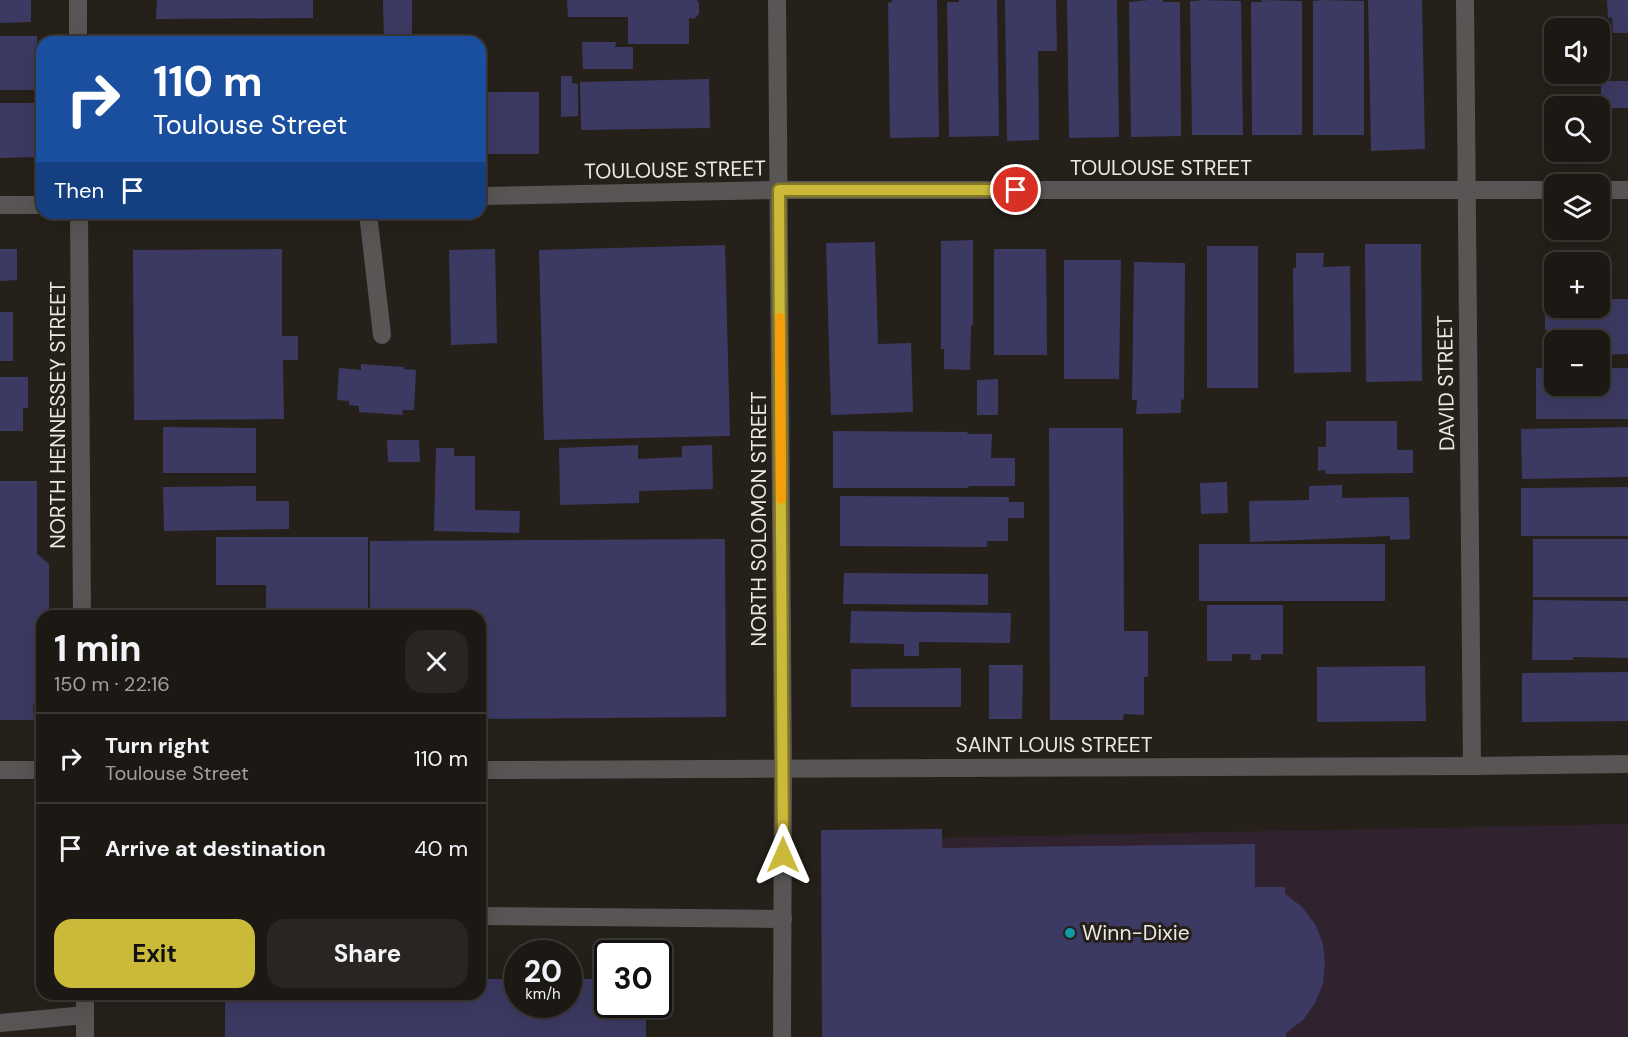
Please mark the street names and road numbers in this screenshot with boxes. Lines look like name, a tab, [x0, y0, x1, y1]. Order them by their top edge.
street label: TOULOUSE STREET	[584, 154, 766, 186]
street label: TOULOUSE STREET	[1070, 154, 1252, 182]
street label: NORTH HENNESSEY STREET	[44, 281, 72, 549]
street label: DAVID STREET	[1431, 315, 1461, 451]
street label: NORTH SOLOMON STREET	[745, 391, 773, 646]
street label: SAINT LOUIS STREET	[956, 731, 1153, 759]

